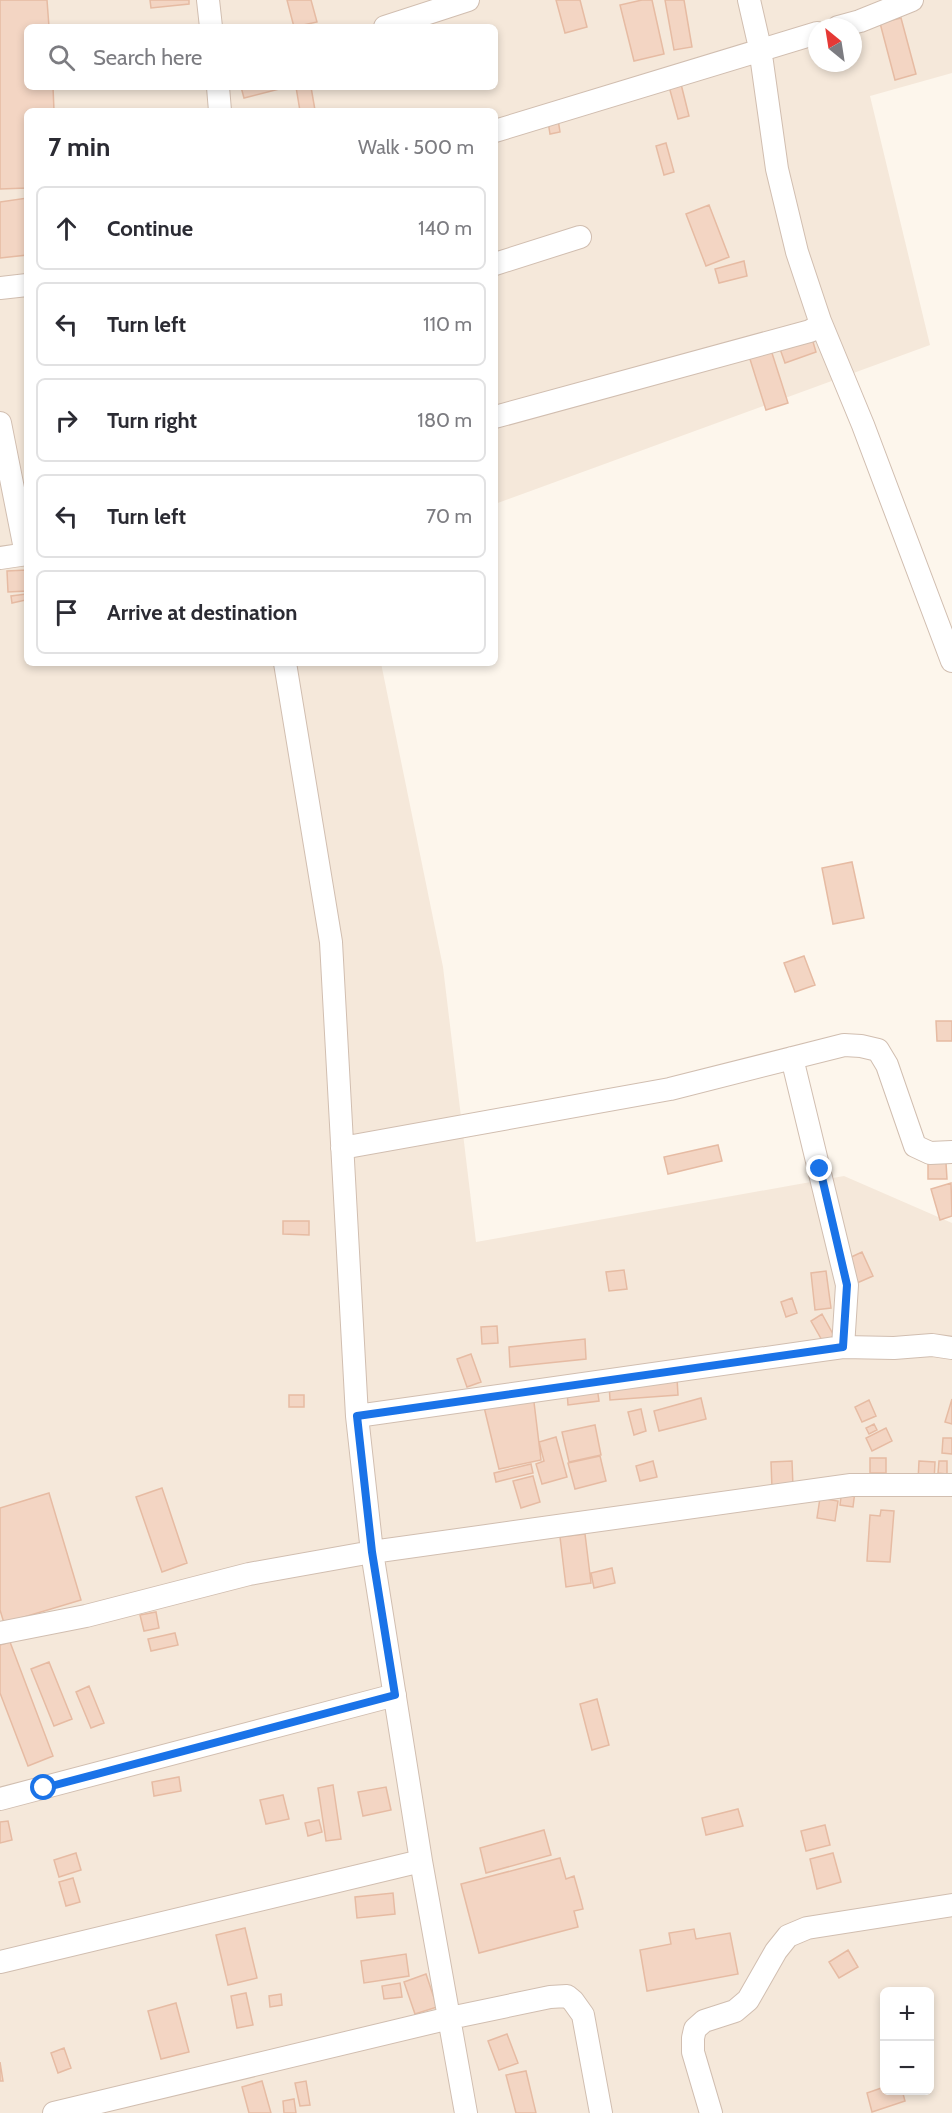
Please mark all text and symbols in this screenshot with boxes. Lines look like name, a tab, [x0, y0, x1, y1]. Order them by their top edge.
north arrow	[808, 18, 862, 72]
search box	[24, 24, 498, 90]
icon: search	[45, 41, 78, 74]
text: Search here	[93, 44, 202, 71]
text: 7 min	[48, 131, 110, 163]
text: Walk · 500 m	[358, 135, 474, 159]
icon: ahead	[50, 212, 83, 245]
text: Continue	[107, 215, 193, 242]
text: 140 m	[418, 216, 472, 240]
icon: left	[50, 308, 83, 341]
text: Turn left	[107, 311, 186, 338]
text: 110 m	[423, 312, 472, 336]
icon: right	[50, 404, 83, 437]
text: Turn right	[107, 407, 197, 434]
text: 180 m	[417, 408, 472, 432]
icon: left	[50, 500, 83, 533]
text: Turn left	[107, 503, 186, 530]
text: 70 m	[426, 504, 472, 528]
icon: arrive	[50, 596, 83, 629]
text: Arrive at destination	[107, 599, 297, 626]
route end	[806, 1155, 832, 1181]
route start	[30, 1774, 56, 1800]
map controls	[880, 1987, 934, 2095]
button: +	[880, 1987, 934, 2041]
button: −	[880, 2041, 934, 2095]

